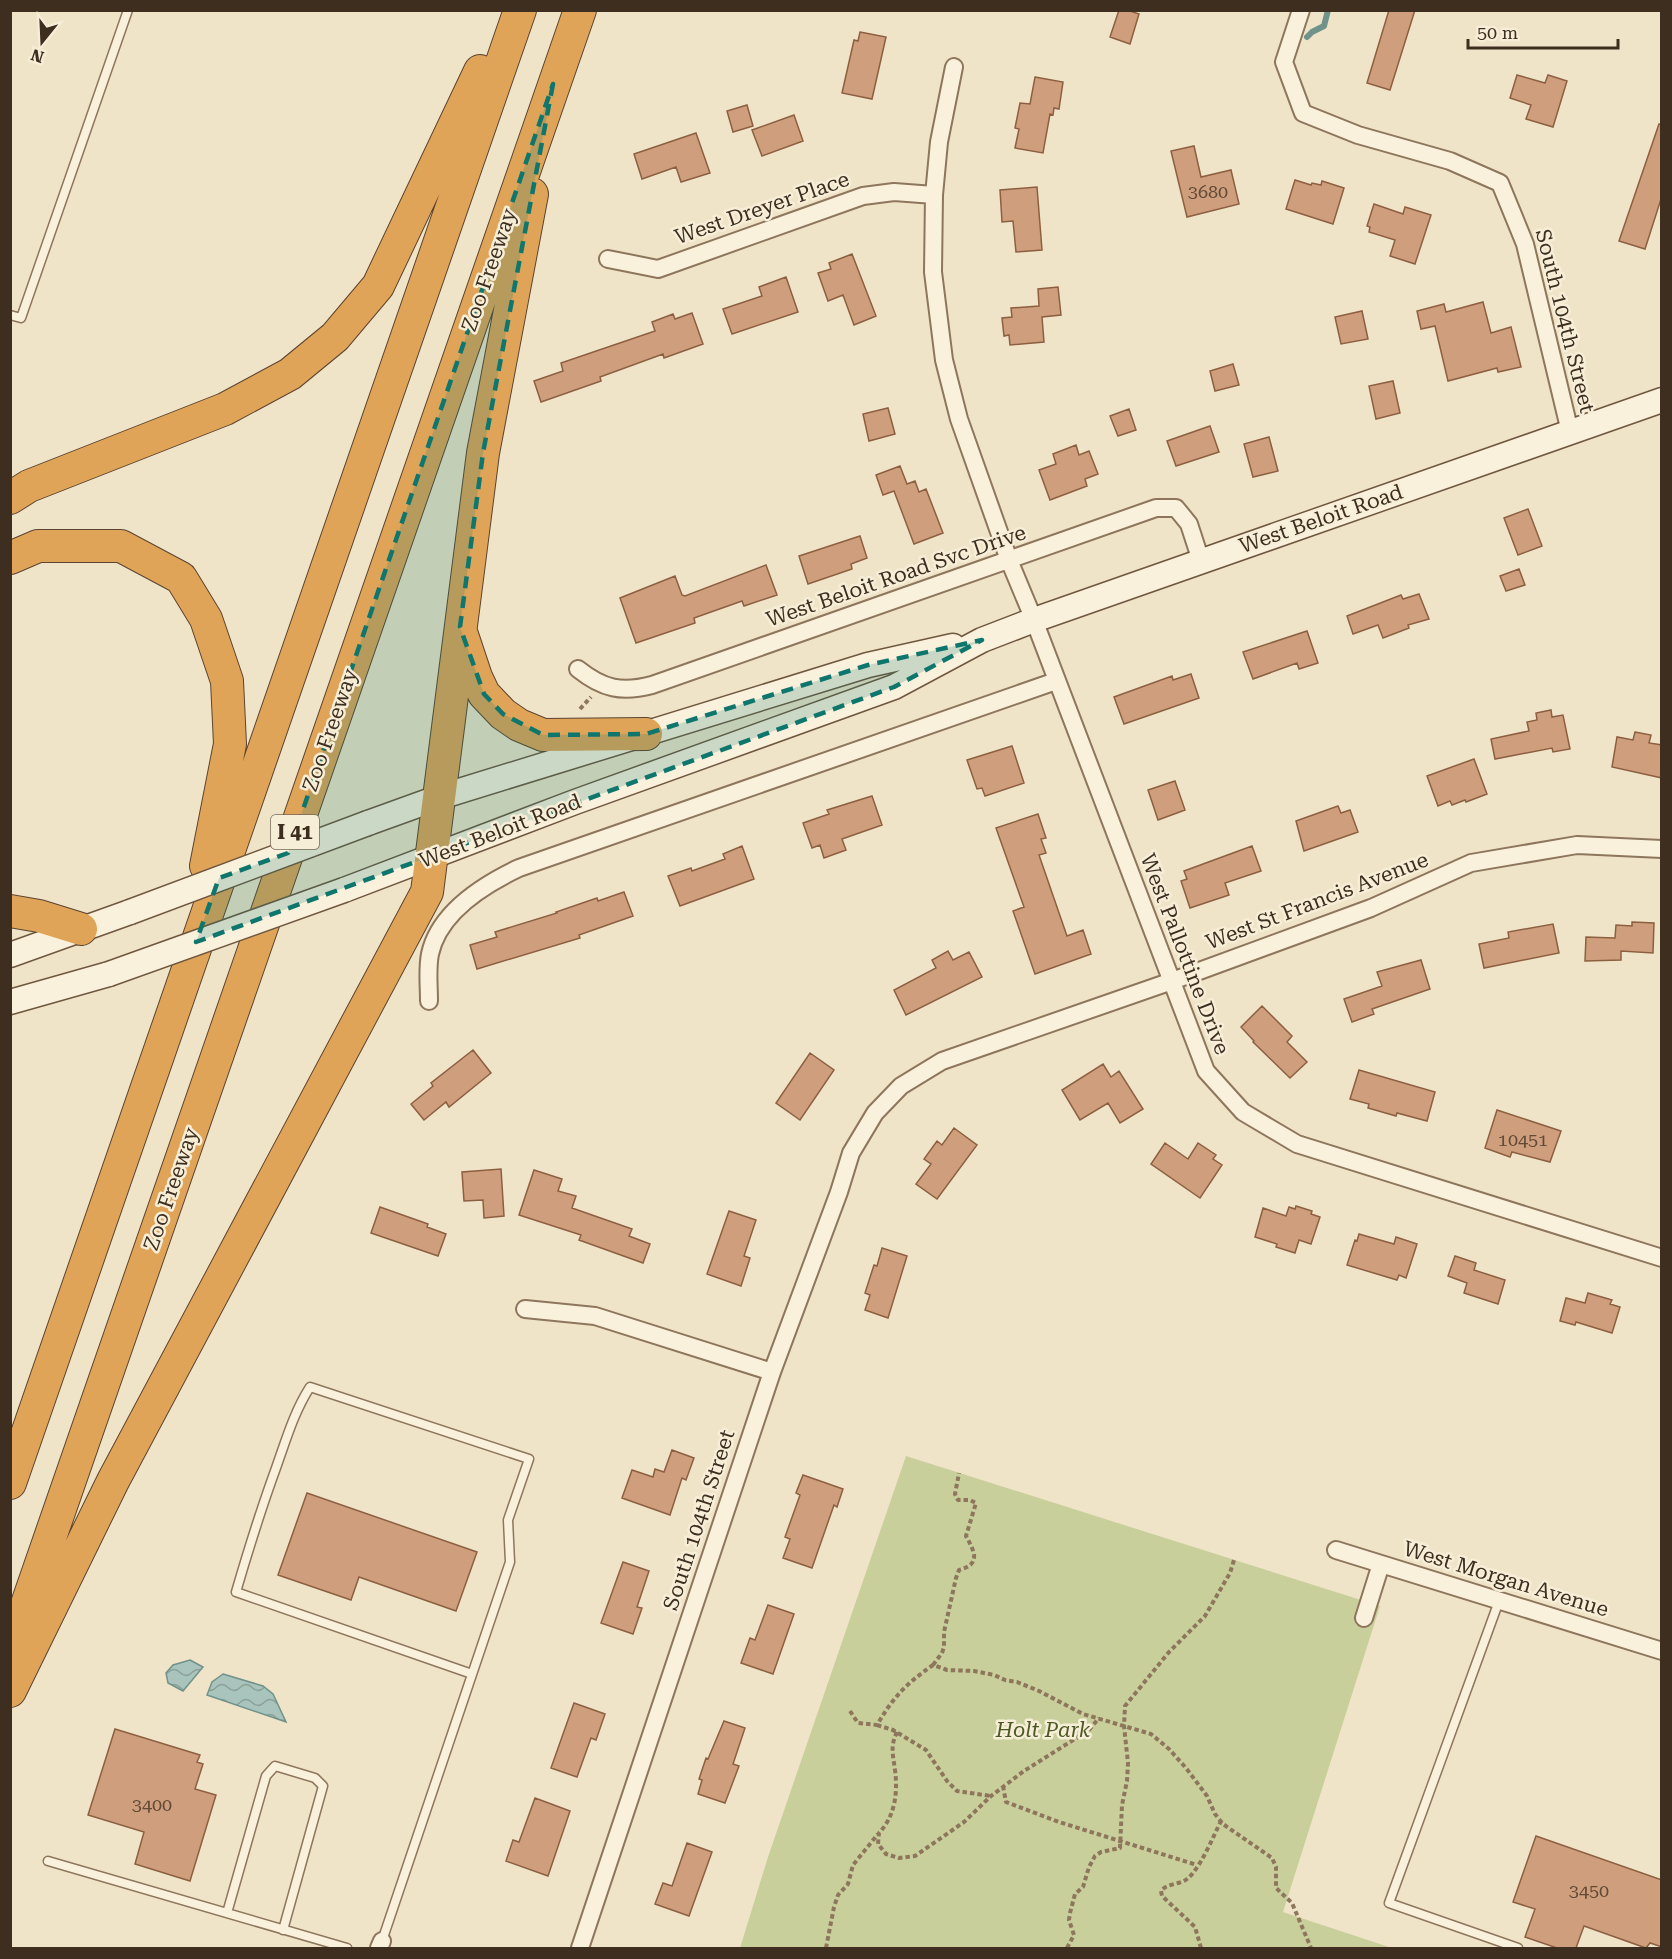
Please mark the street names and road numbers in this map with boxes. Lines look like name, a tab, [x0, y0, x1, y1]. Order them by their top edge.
street label: West Dreyer Place	[672, 167, 852, 249]
street label: Zoo Freeway	[457, 205, 521, 335]
street label: South 104th Street	[1531, 227, 1599, 415]
street label: West Beloit Road	[1236, 480, 1406, 558]
street label: West Beloit Road Svc Drive	[763, 520, 1029, 632]
street label: Zoo Freeway	[298, 665, 362, 795]
street label: West Beloit Road	[416, 789, 585, 873]
road number: I 41	[271, 815, 319, 849]
street label: West St Francis Avenue	[1203, 847, 1431, 955]
street label: West Pallottine Drive	[1136, 850, 1234, 1058]
street label: Zoo Freeway	[139, 1124, 203, 1254]
street label: South 104th Street	[658, 1427, 740, 1613]
street label: West Morgan Avenue	[1401, 1536, 1611, 1622]

